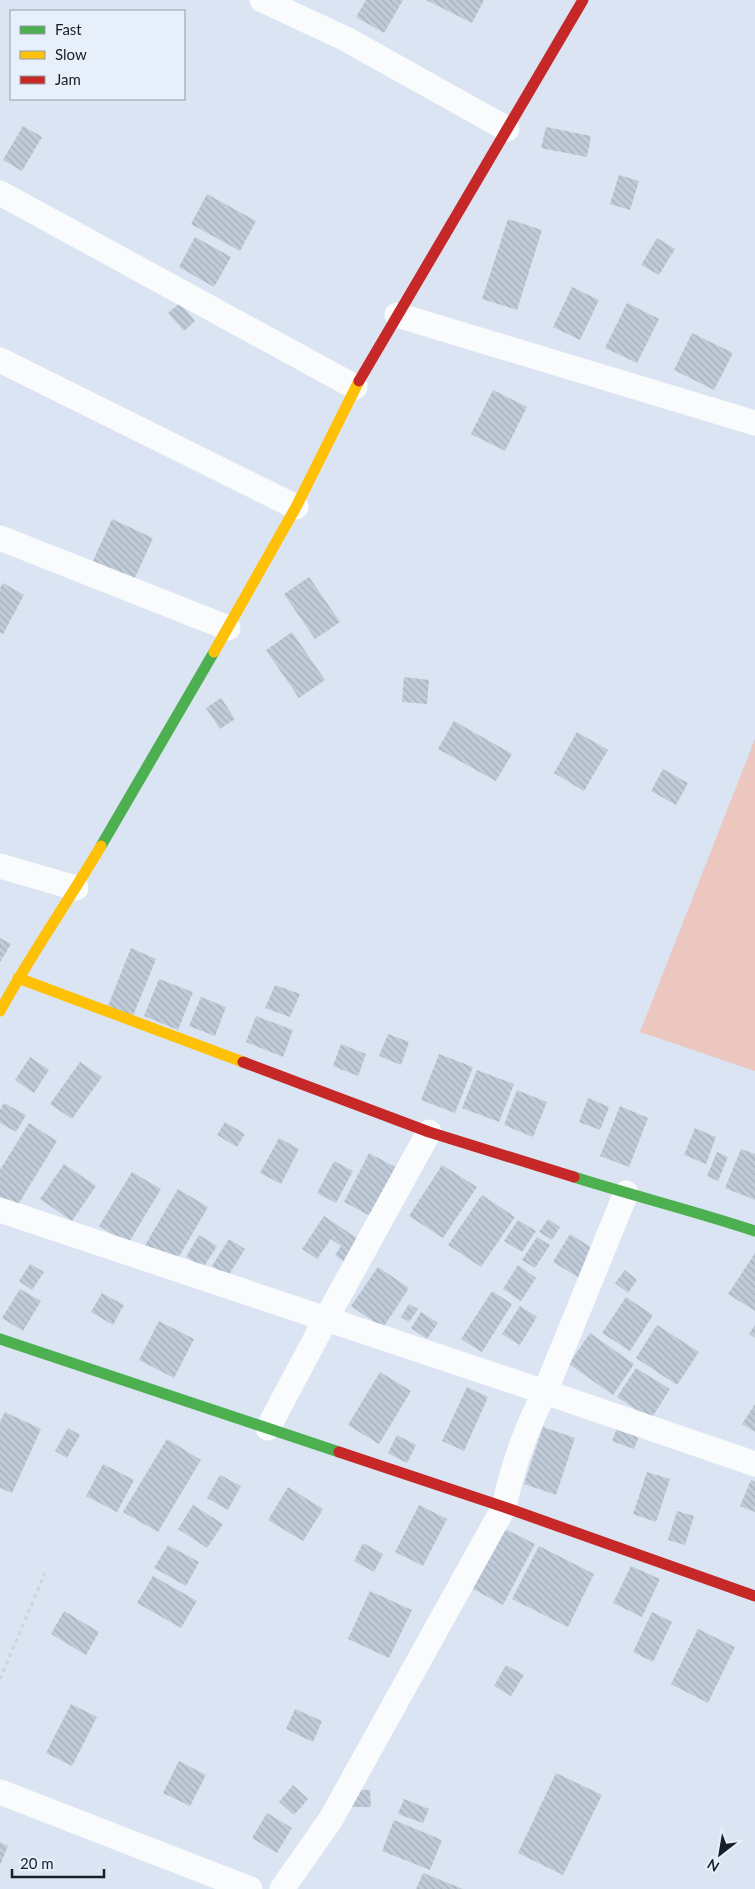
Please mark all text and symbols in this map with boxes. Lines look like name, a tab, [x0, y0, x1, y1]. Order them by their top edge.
legend	[10, 10, 185, 100]
text: Fast	[55, 20, 82, 38]
text: Slow	[55, 45, 87, 63]
text: Jam	[55, 70, 81, 88]
north arrow	[695, 1829, 745, 1879]
scale bar	[12, 1846, 105, 1878]
text: 20 m	[20, 1854, 54, 1872]
text: N	[704, 1856, 722, 1876]

